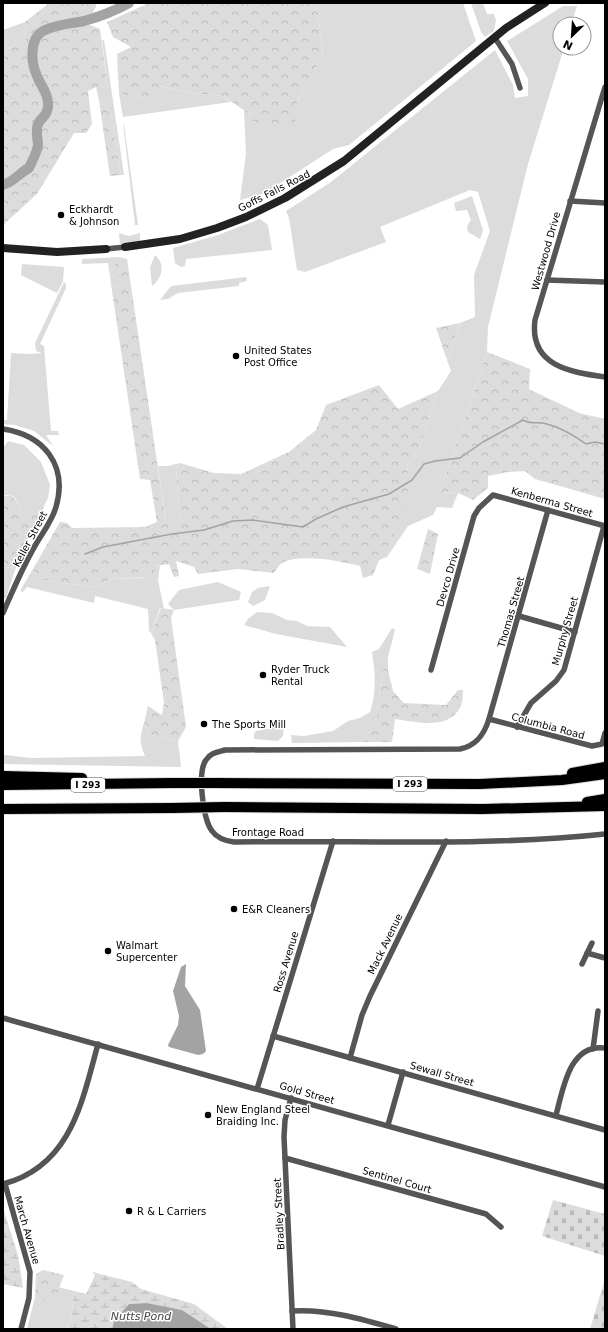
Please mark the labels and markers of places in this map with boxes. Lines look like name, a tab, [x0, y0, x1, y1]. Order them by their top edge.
place label: Eckhardt & Johnson	[69, 204, 119, 227]
marker: Eckhardt & Johnson	[56, 210, 66, 220]
place label: United States Post Office	[244, 345, 312, 368]
marker: United States Post Office	[231, 351, 241, 361]
place label: Ryder Truck Rental	[271, 664, 330, 687]
marker: Ryder Truck Rental	[258, 670, 268, 680]
marker: The Sports Mill	[199, 719, 209, 729]
place label: The Sports Mill	[211, 719, 286, 730]
marker: E&R Cleaners	[229, 904, 239, 914]
place label: E&R Cleaners	[242, 904, 310, 915]
place label: Walmart Supercenter	[116, 940, 178, 963]
marker: Walmart Supercenter	[103, 946, 113, 956]
place label: New England Steel Braiding Inc.	[216, 1104, 310, 1127]
marker: New England Steel Braiding Inc.	[203, 1110, 213, 1120]
marker: R & L Carriers	[124, 1206, 134, 1216]
place label: R & L Carriers	[137, 1206, 206, 1217]

